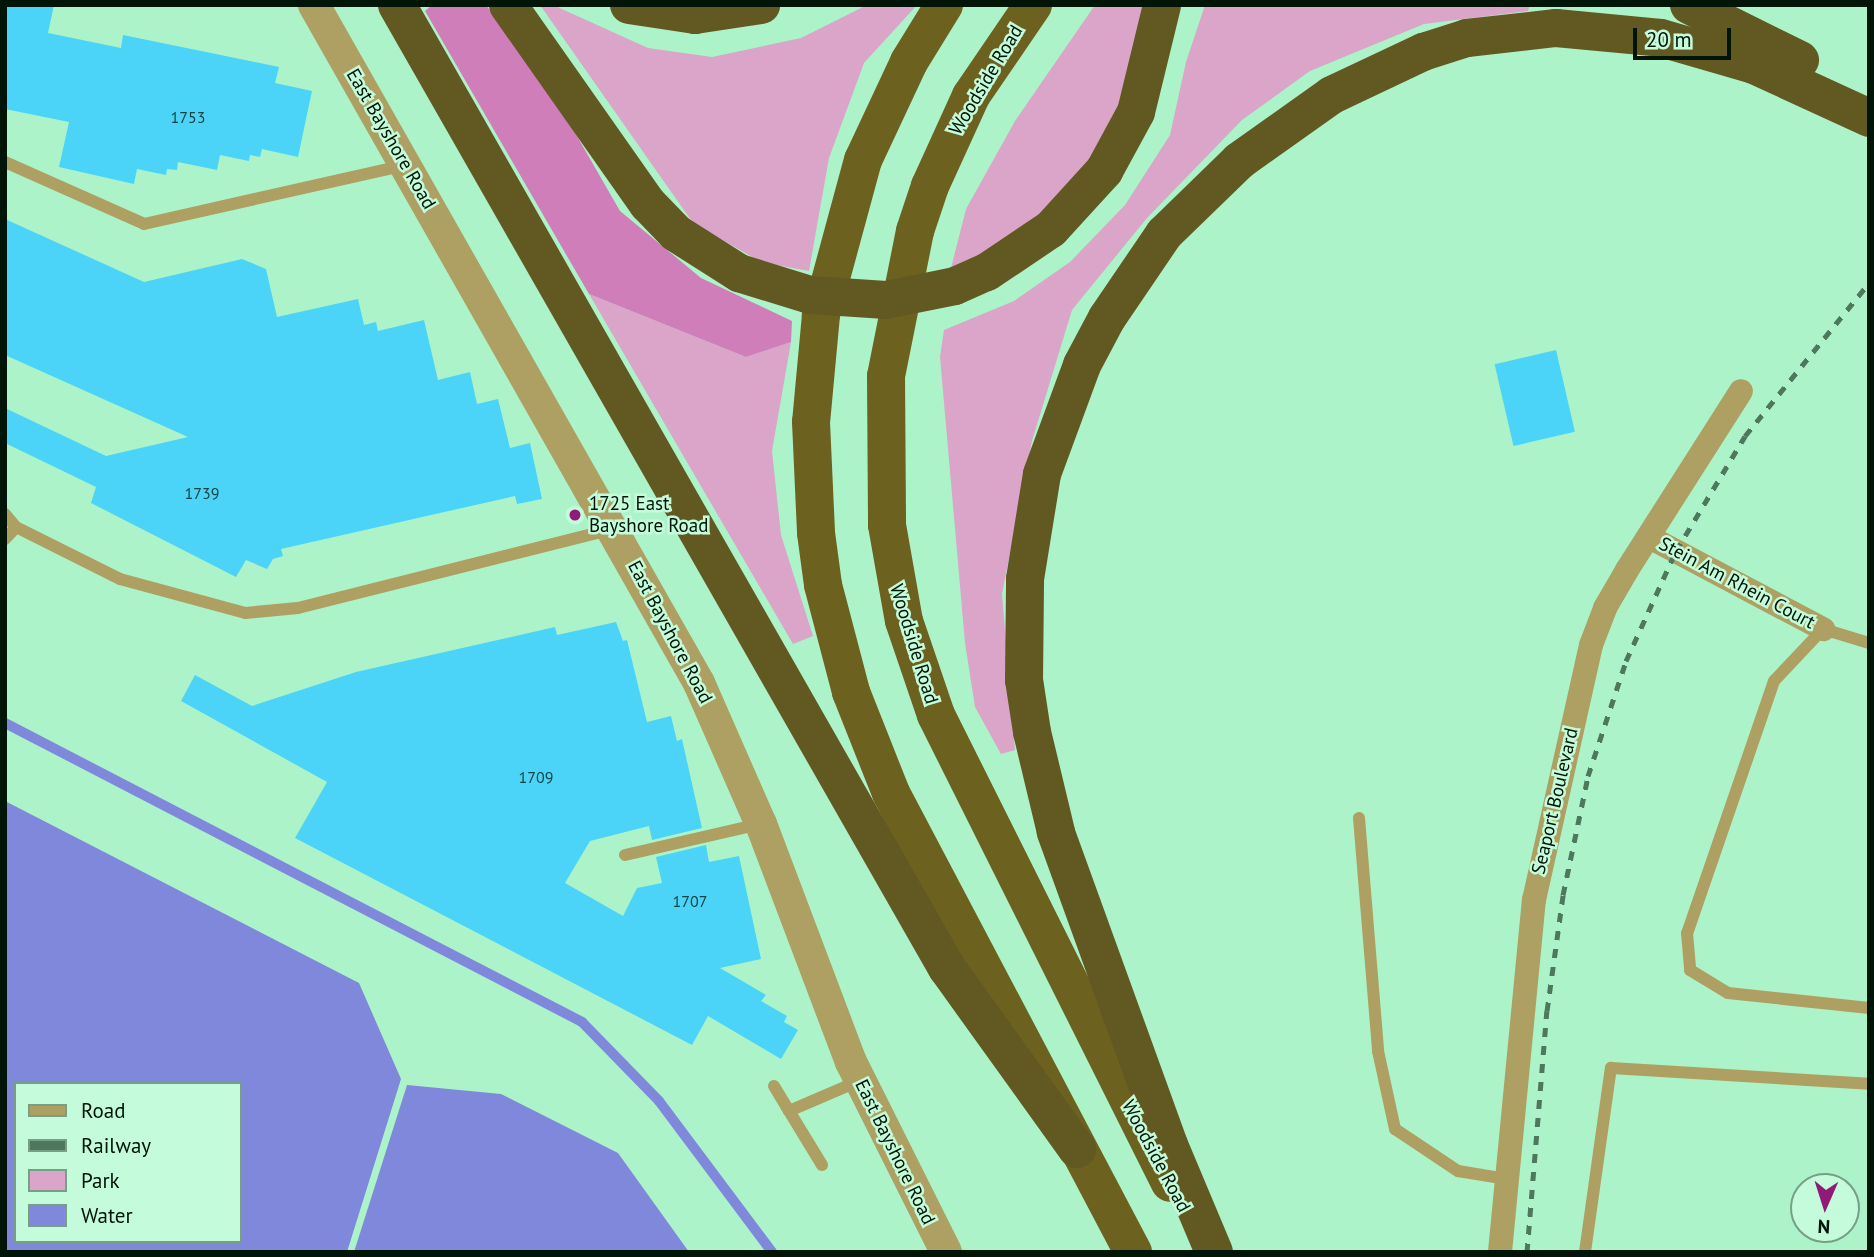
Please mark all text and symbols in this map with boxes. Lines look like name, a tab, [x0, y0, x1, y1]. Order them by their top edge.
scale bar	[1636, 14, 1734, 58]
street label: Woodside Road	[944, 21, 1028, 139]
text: 20 m	[1646, 26, 1692, 53]
street label: East Bayshore Road	[342, 65, 440, 213]
house number: 1753	[171, 107, 205, 127]
house number: 1739	[185, 483, 219, 503]
place label: 1725 East Bayshore Road	[589, 493, 708, 537]
marker: 1725 East Bayshore Road	[567, 507, 583, 523]
street label: Stein Am Rhein Court	[1655, 532, 1819, 634]
street label: East Bayshore Road	[623, 557, 717, 707]
street label: Woodside Road	[885, 581, 943, 707]
street label: Seaport Boulevard	[1527, 725, 1583, 877]
house number: 1709	[519, 767, 553, 787]
house number: 1707	[673, 891, 707, 911]
street label: East Bayshore Road	[850, 1076, 940, 1228]
legend	[14, 1082, 242, 1243]
street label: Woodside Road	[1117, 1096, 1195, 1216]
text: Road	[81, 1097, 125, 1124]
text: Railway	[81, 1132, 151, 1159]
text: Park	[81, 1167, 120, 1194]
north arrow	[1790, 1173, 1860, 1243]
text: Water	[81, 1202, 133, 1229]
text: N	[1817, 1215, 1831, 1239]

